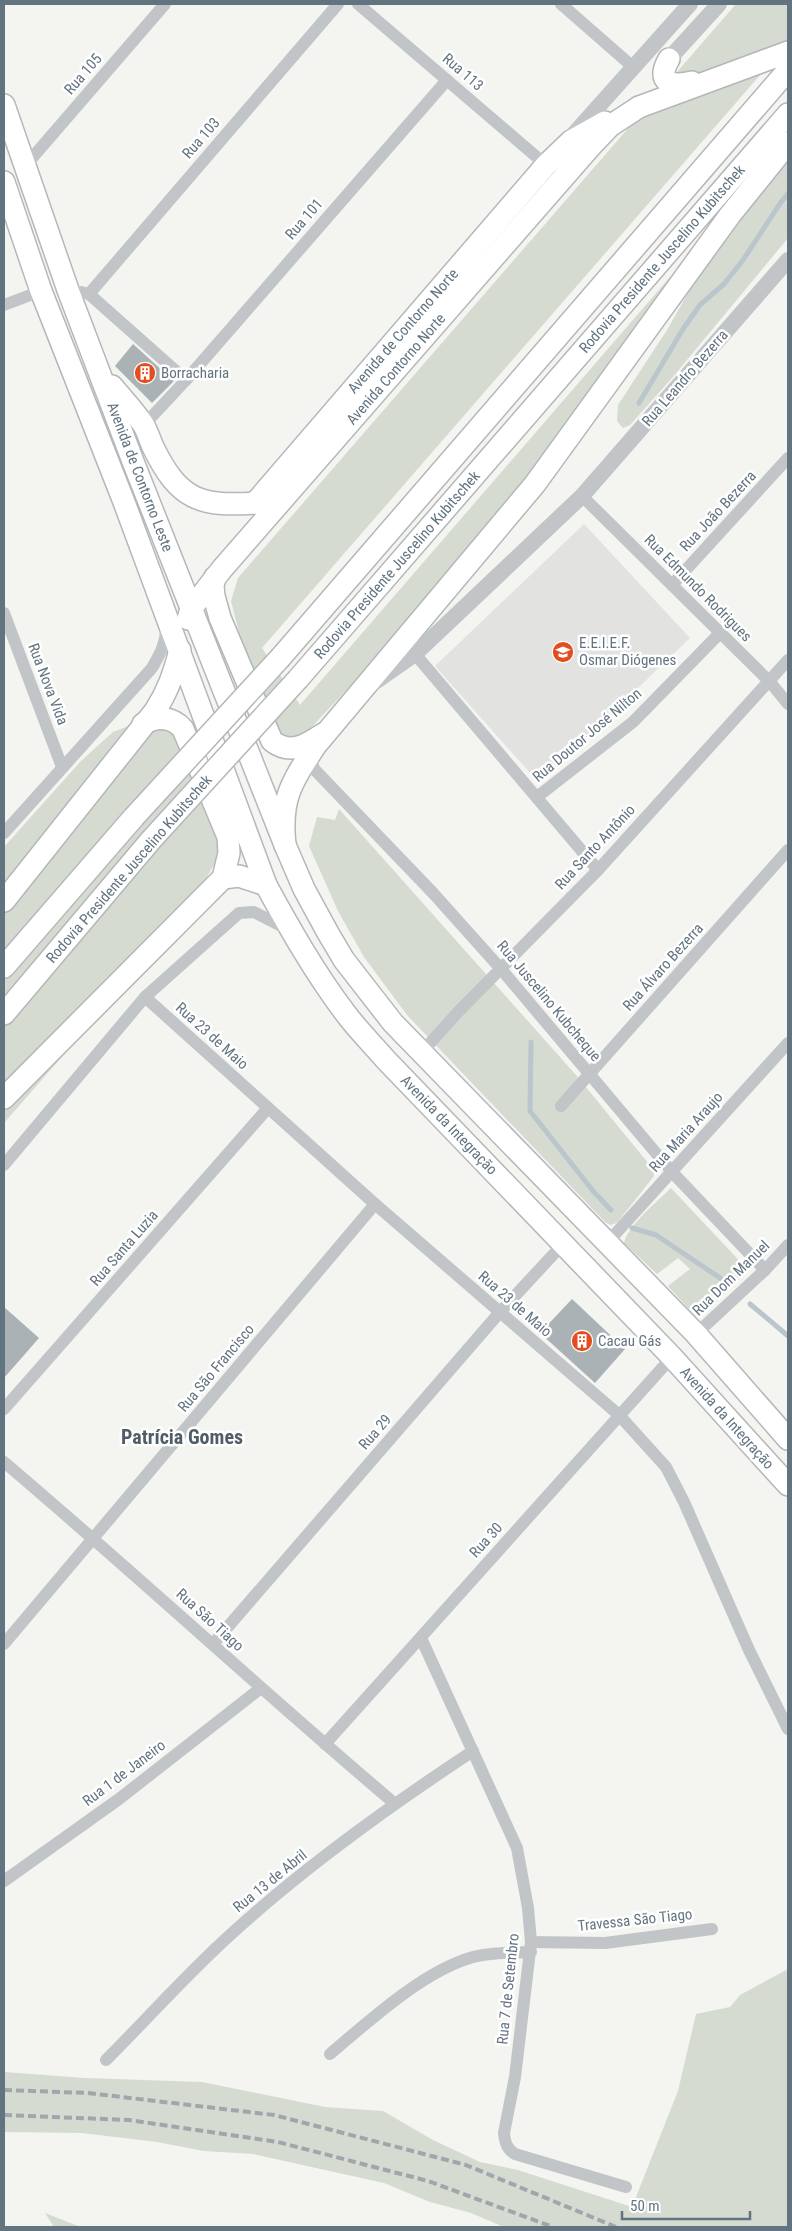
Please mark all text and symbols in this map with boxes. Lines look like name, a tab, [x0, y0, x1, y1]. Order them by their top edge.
street label: Rua 113	[439, 49, 487, 95]
street label: Rua 105	[60, 50, 106, 98]
street label: Rua 103	[178, 114, 224, 162]
street label: Rodovia Presidente Juscelino Kubitschek	[575, 161, 749, 357]
street label: Rua 101	[281, 195, 327, 243]
street label: Avenida de Contorno Norte	[344, 265, 462, 397]
street label: Avenida Contorno Norte	[343, 310, 449, 428]
street label: Rua Leandro Bezerra	[638, 326, 732, 430]
building icon: Borracharia	[133, 361, 157, 385]
place label: Borracharia	[161, 364, 229, 382]
street label: Avenida de Contorno Leste	[103, 400, 177, 554]
street label: Rodovia Presidente Juscelino Kubitschek	[310, 467, 484, 663]
street label: Rua João Bezerra	[676, 467, 760, 555]
street label: Rua Edmundo Rodrigues	[641, 531, 755, 645]
place label: E.E.I.E.F. Osmar Diógenes	[579, 634, 677, 669]
school or university icon: E.E.I.E.F. Osmar Diógenes	[551, 640, 575, 664]
street label: Rua Nova Vida	[24, 641, 72, 727]
street label: Rua Doutor José Nilton	[529, 684, 645, 786]
street label: Rodovia Presidente Juscelino Kubitschek	[42, 771, 216, 967]
street label: Rua Santo Antônio	[551, 801, 639, 893]
street label: Rua Álvaro Bezerra	[619, 920, 707, 1014]
street label: Rua Juscelino Kubcheque	[493, 937, 605, 1065]
street label: Rua 23 de Maio	[172, 999, 252, 1073]
street label: Avenida da Integração	[397, 1071, 501, 1179]
street label: Rua Maria Araujo	[645, 1088, 727, 1176]
street label: Rua Santa Luzia	[86, 1206, 162, 1290]
street label: Rua Dom Manuel	[689, 1237, 773, 1319]
street label: Rua 23 de Maio	[475, 1267, 555, 1341]
street label: Rua São Francisco	[174, 1320, 258, 1416]
building icon: Cacau Gás	[570, 1329, 594, 1353]
place label: Cacau Gás	[598, 1332, 662, 1350]
street label: Avenida da Integração	[676, 1363, 778, 1473]
street label: Rua 29	[355, 1411, 395, 1453]
district label: Patrícia Gomes	[121, 1425, 243, 1449]
street label: Rua 30	[466, 1519, 506, 1561]
street label: Rua São Tiago	[172, 1585, 248, 1655]
street label: Rua 1 de Janeiro	[79, 1736, 169, 1810]
street label: Rua 13 de Abril	[230, 1846, 310, 1916]
street label: Travessa São Tiago	[577, 1905, 693, 1935]
street label: Rua 7 de Setembro	[493, 1933, 523, 2045]
scale bar	[622, 2188, 750, 2220]
text: 50 m	[630, 2197, 660, 2215]

